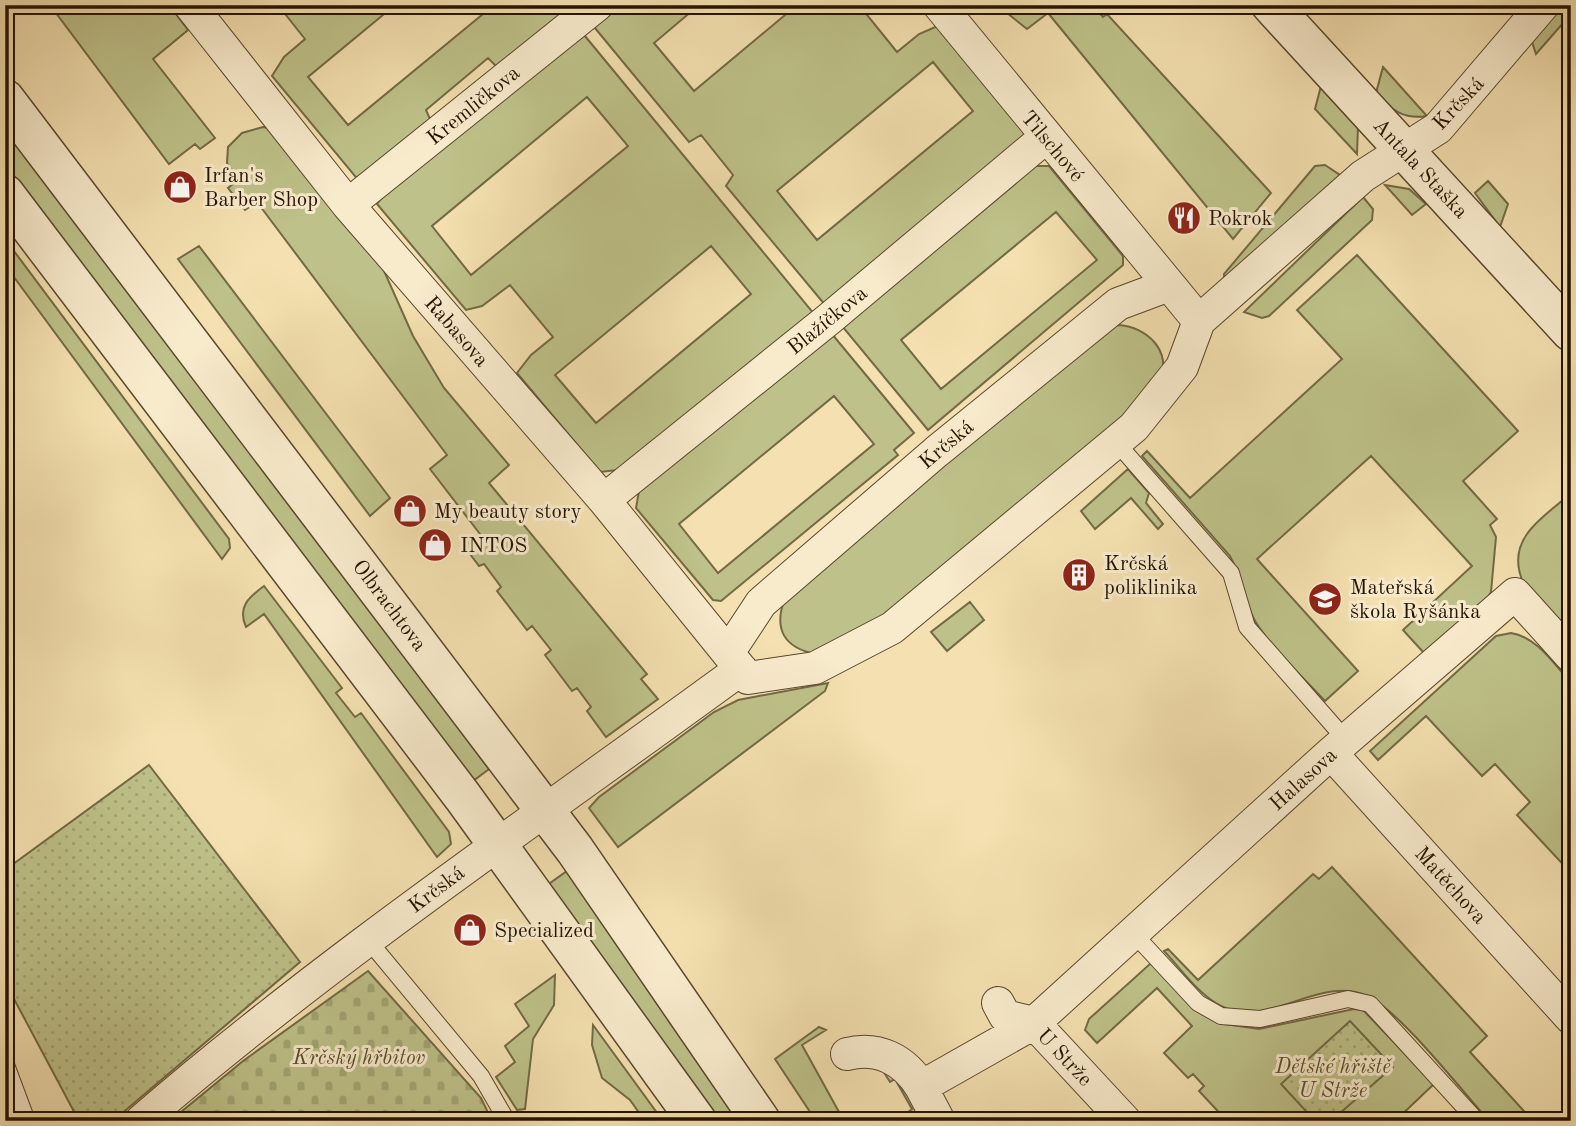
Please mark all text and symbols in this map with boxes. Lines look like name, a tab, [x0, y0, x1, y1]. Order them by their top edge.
street label: Kremličkova	[424, 63, 524, 150]
street label: Krčská	[1430, 73, 1489, 135]
street label: Tilschové	[1016, 108, 1087, 186]
street label: Antala Staška	[1369, 115, 1471, 223]
place label: Irfan's Barber Shop	[204, 166, 318, 211]
shop icon: Irfan's Barber Shop	[161, 168, 199, 206]
restaurant icon: Pokrok	[1165, 199, 1203, 237]
place label: Pokrok	[1208, 209, 1273, 230]
street label: Blažíčkova	[784, 283, 872, 359]
street label: Rabasova	[420, 293, 492, 371]
street label: Krčská	[916, 417, 978, 474]
shop icon: My beauty story	[391, 492, 429, 530]
place label: My beauty story	[434, 502, 582, 523]
shop icon: INTOS	[416, 526, 454, 564]
place label: INTOS	[460, 536, 527, 557]
place label: Krčská poliklinika	[1104, 554, 1197, 599]
street label: Olbrachtova	[348, 556, 430, 656]
building icon: Krčská poliklinika	[1060, 556, 1098, 594]
place label: Mateřská škola Ryšánka	[1350, 578, 1481, 623]
school or university icon: Mateřská škola Ryšánka	[1306, 580, 1344, 618]
street label: Halasova	[1266, 745, 1342, 816]
street label: Matěchova	[1410, 843, 1490, 929]
street label: Krčská	[405, 863, 469, 918]
shop icon: Specialized	[451, 911, 489, 949]
place label: Specialized	[494, 921, 594, 942]
street label: U Strže	[1032, 1025, 1096, 1091]
park label: Krčský hřbitov	[292, 1048, 425, 1069]
park label: Dětské hřiště U Strže	[1274, 1057, 1393, 1102]

